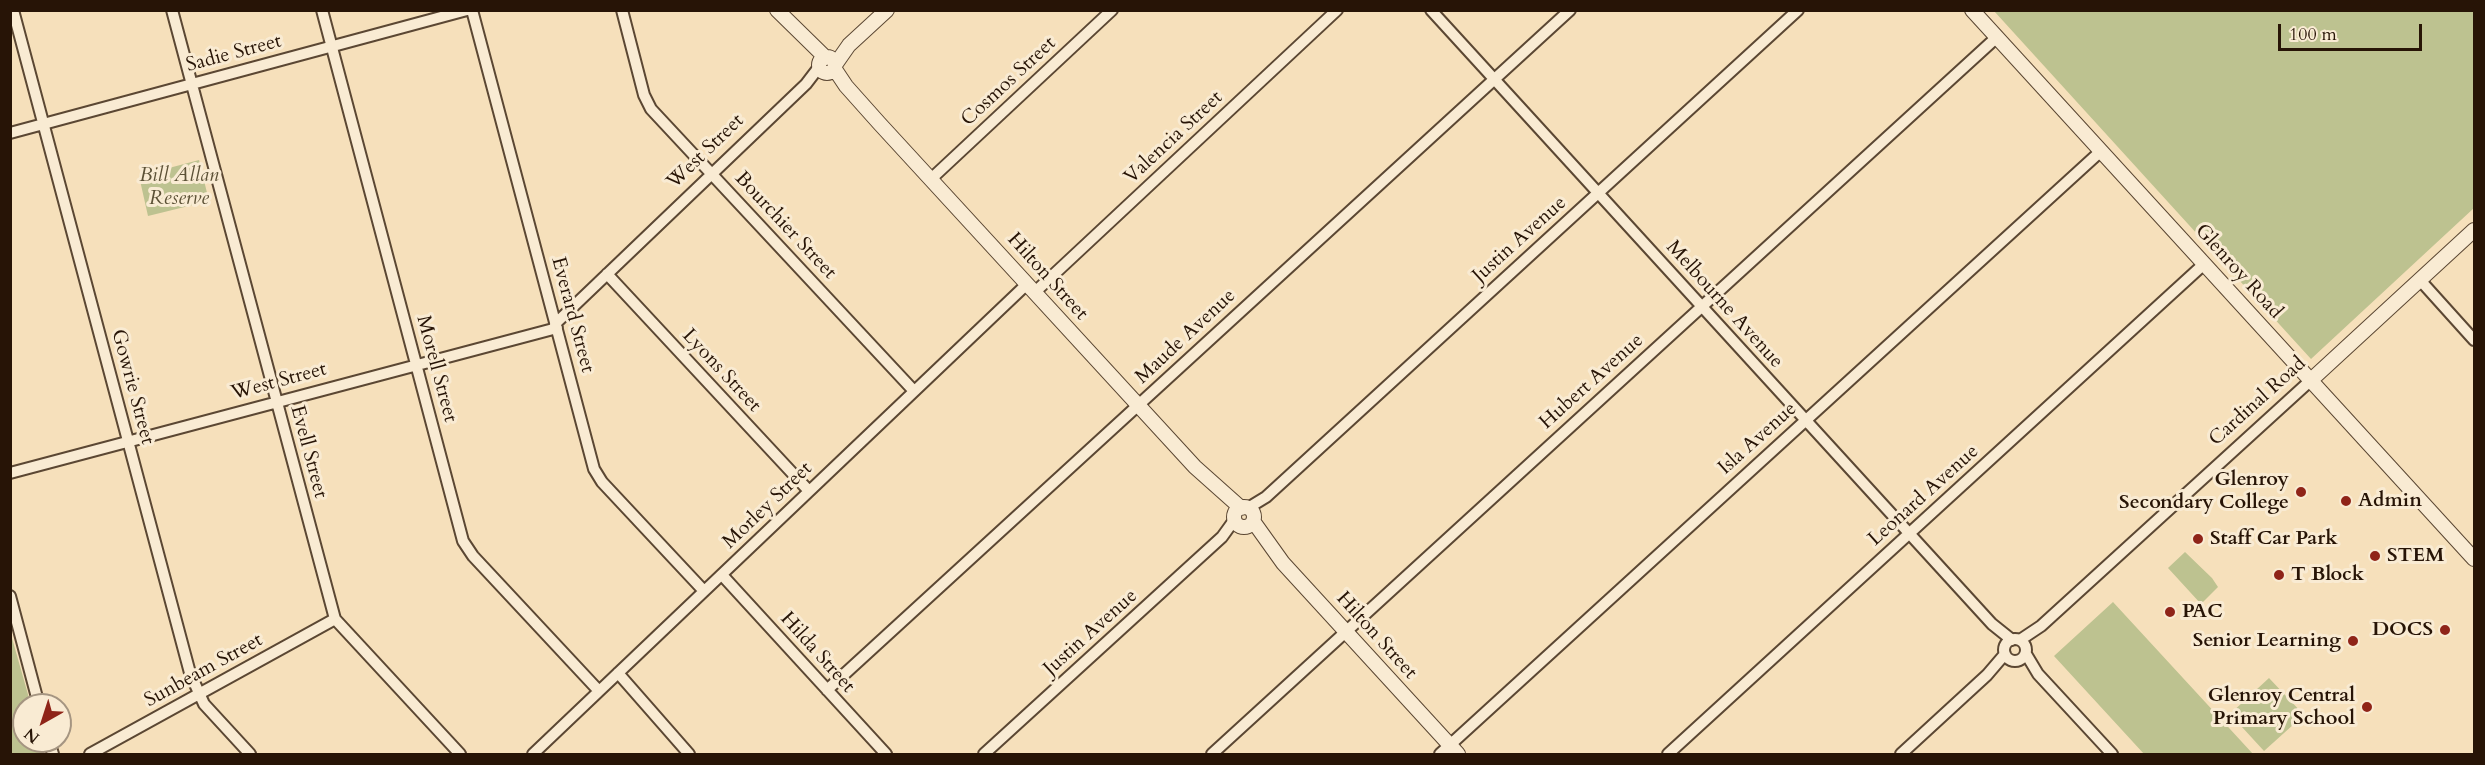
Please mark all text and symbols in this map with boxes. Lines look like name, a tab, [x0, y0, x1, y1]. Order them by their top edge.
scale bar	[2281, 12, 2425, 50]
text: 100 m	[2289, 22, 2337, 47]
street label: Sadie Street	[184, 30, 284, 78]
street label: Cosmos Street	[957, 32, 1061, 132]
street label: Valencia Street	[1120, 86, 1228, 190]
street label: West Street	[663, 109, 749, 195]
park label: Bill Allan Reserve	[139, 164, 219, 211]
street label: Bourchier Street	[729, 167, 841, 285]
street label: Justin Avenue	[1468, 192, 1572, 288]
street label: Glenroy Road	[2189, 220, 2287, 324]
street label: Hilton Street	[1001, 228, 1093, 326]
street label: Melbourne Avenue	[1660, 236, 1788, 374]
street label: Everard Street	[545, 254, 599, 376]
street label: Maude Avenue	[1131, 284, 1241, 390]
street label: Morell Street	[410, 313, 462, 425]
street label: Lyons Street	[676, 324, 766, 418]
street label: Gowrie Street	[105, 327, 159, 447]
street label: Hubert Avenue	[1535, 329, 1649, 435]
street label: Cardinal Road	[2205, 352, 2311, 452]
street label: West Street	[229, 358, 329, 406]
street label: Isla Avenue	[1714, 397, 1802, 481]
street label: Evell Street	[284, 403, 332, 501]
street label: Leonard Avenue	[1864, 440, 1984, 552]
street label: Morley Street	[718, 457, 818, 555]
place label: Glenroy Secondary College	[2119, 468, 2289, 515]
marker: Glenroy Secondary College	[2294, 485, 2308, 499]
place label: Admin	[2358, 489, 2422, 513]
marker: Admin	[2339, 494, 2353, 508]
place label: Staff Car Park	[2210, 527, 2338, 551]
marker: Staff Car Park	[2191, 532, 2205, 546]
place label: STEM	[2387, 544, 2444, 568]
marker: STEM	[2368, 549, 2382, 563]
place label: T Block	[2291, 563, 2364, 587]
marker: T Block	[2272, 568, 2286, 582]
street label: Justin Avenue	[1039, 585, 1143, 681]
street label: Hilton Street	[1330, 587, 1422, 685]
place label: PAC	[2182, 600, 2223, 624]
marker: PAC	[2163, 605, 2177, 619]
street label: Hilda Street	[775, 608, 859, 698]
place label: DOCS	[2372, 618, 2433, 642]
marker: DOCS	[2438, 623, 2452, 637]
street label: Sunbeam Street	[141, 629, 267, 713]
place label: Senior Learning	[2193, 629, 2341, 653]
marker: Senior Learning	[2346, 634, 2360, 648]
place label: Glenroy Central Primary School	[2208, 684, 2355, 731]
north arrow	[12, 693, 72, 753]
marker: Glenroy Central Primary School	[2360, 700, 2374, 714]
text: N	[20, 723, 44, 748]

